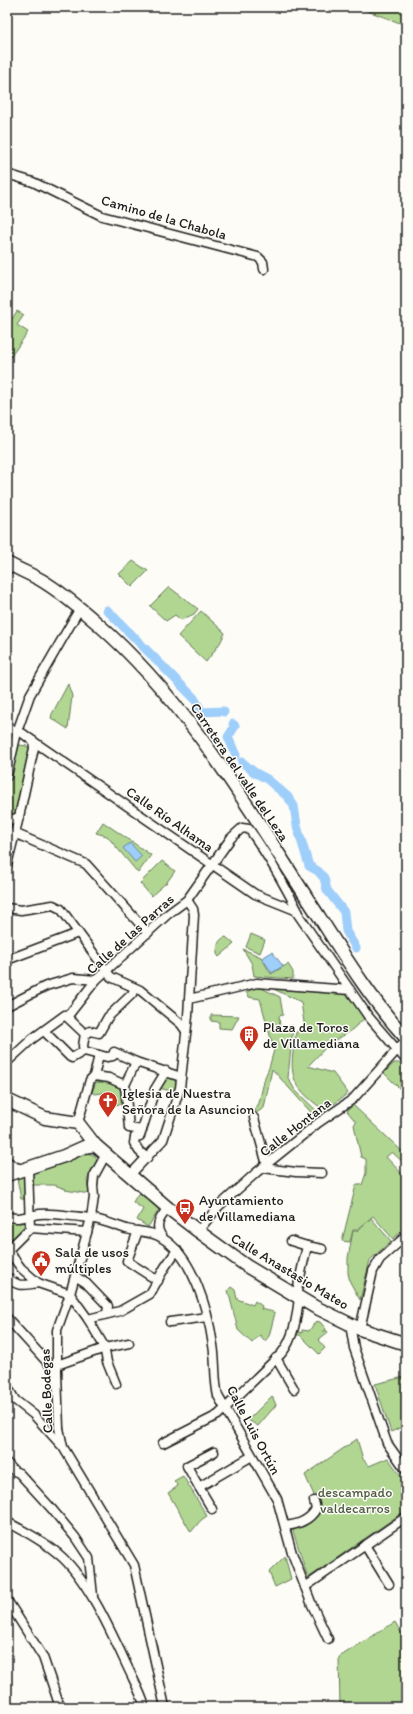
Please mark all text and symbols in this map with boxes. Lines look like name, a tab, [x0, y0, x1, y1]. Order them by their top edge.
street label: Camino de la Chabola	[99, 191, 229, 244]
street label: Carretera del valle del Leza	[187, 700, 293, 845]
street label: Calle Río Alhama	[123, 783, 217, 856]
street label: Calle de las Parras	[83, 891, 178, 978]
place label: Plaza de Toros de Villamediana	[263, 1019, 360, 1052]
building icon: Plaza de Toros de Villamediana	[238, 1024, 260, 1052]
place label: Iglesia de Nuestra Señora de la Asuncion	[122, 1085, 255, 1118]
church icon: Iglesia de Nuestra Señora de la Asuncion	[97, 1090, 119, 1118]
street label: Calle Hontana	[256, 1094, 334, 1160]
place label: Ayuntamiento de Villamediana	[199, 1192, 296, 1225]
bus stop icon: Ayuntamiento de Villamediana	[174, 1197, 196, 1225]
street label: Calle Anastasio Mateo	[228, 1230, 352, 1313]
place label: Sala de usos múltiples	[55, 1244, 129, 1277]
public building icon: Sala de usos múltiples	[30, 1249, 52, 1277]
street label: Calle Bodegas	[37, 1348, 56, 1434]
street label: Calle Luis Ortún	[223, 1383, 284, 1478]
park label: descampado valdecarros	[318, 1484, 392, 1517]

